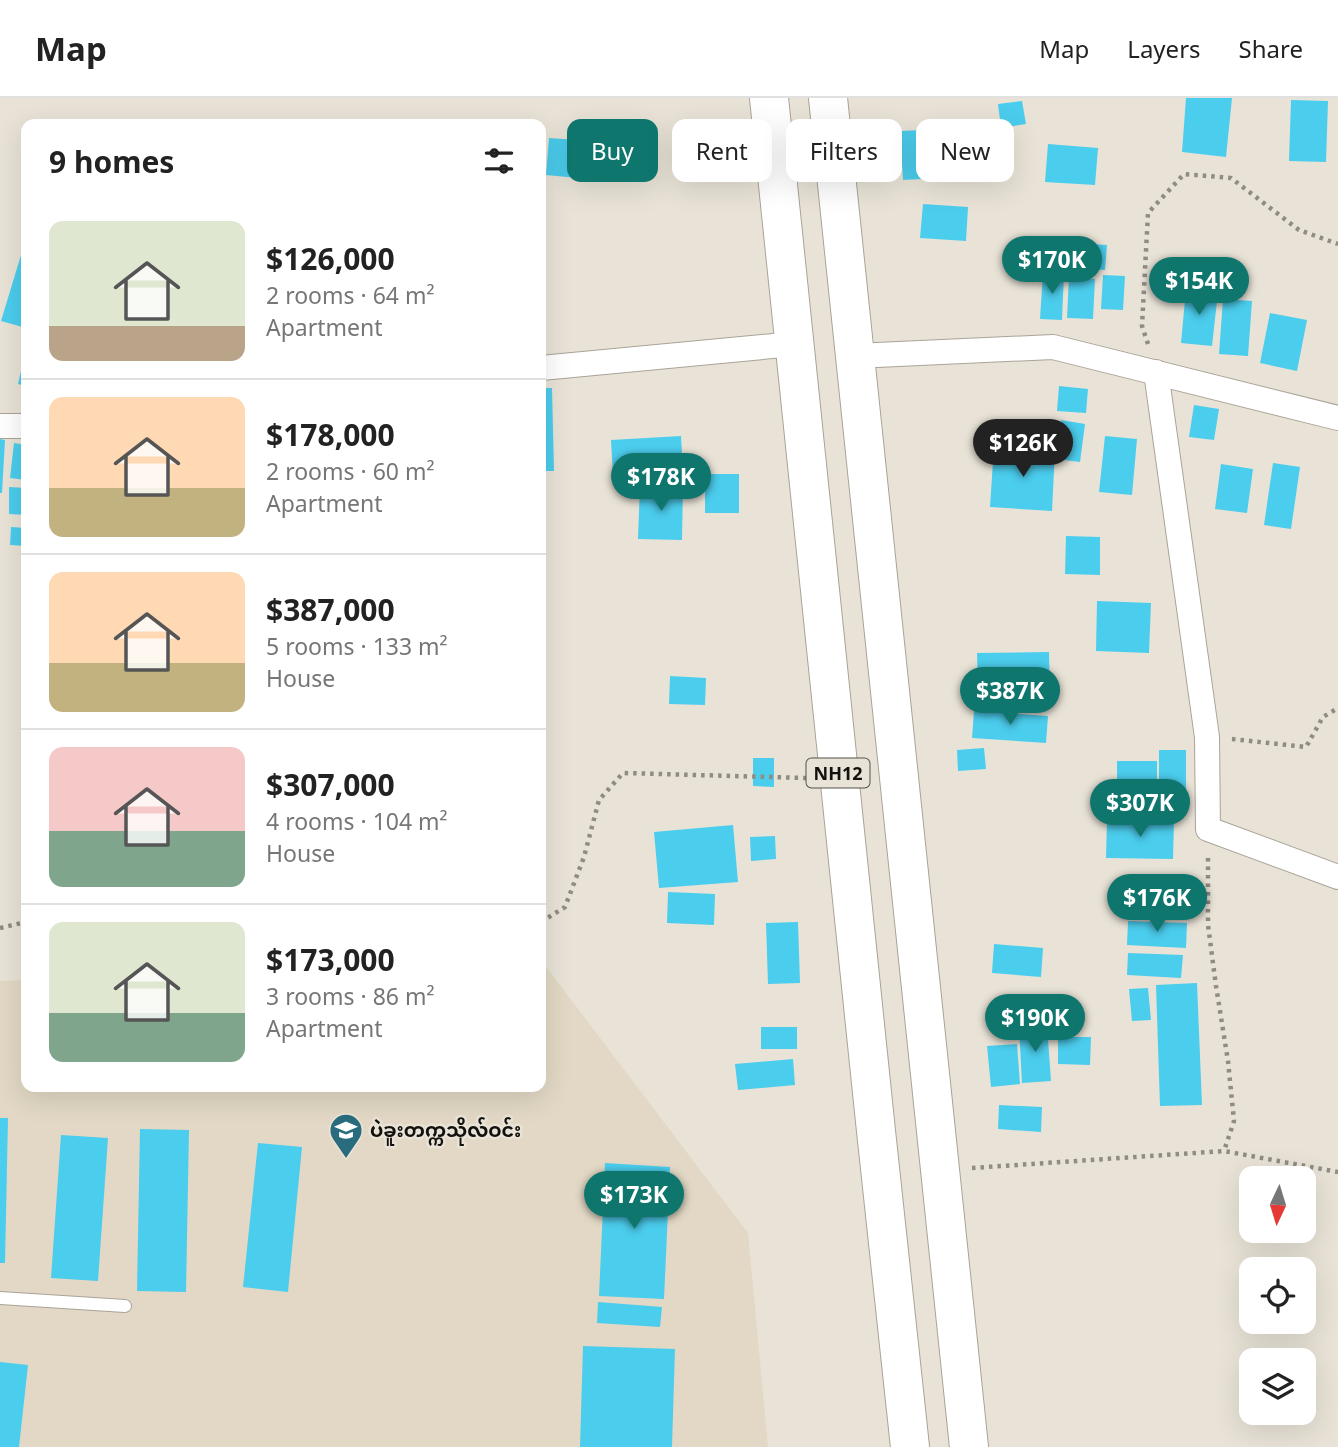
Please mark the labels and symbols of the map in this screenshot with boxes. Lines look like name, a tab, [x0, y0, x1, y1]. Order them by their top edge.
pin: $170K	[1003, 236, 1101, 296]
pin: $154K	[1150, 258, 1248, 317]
pin: $126K	[974, 420, 1072, 479]
pin: $178K	[612, 454, 710, 513]
pin: $387K	[961, 668, 1059, 727]
road number: NH12	[806, 758, 870, 788]
pin: $307K	[1091, 780, 1189, 839]
pin: $176K	[1108, 874, 1206, 934]
pin: $190K	[986, 995, 1084, 1054]
school or university icon: ပဲခူးတက္ကသိုလ်ဝင်း	[327, 1111, 365, 1160]
place label: ပဲခူးတက္ကသိုလ်ဝင်း	[370, 1117, 521, 1146]
north arrow	[1239, 1166, 1316, 1242]
pin: $173K	[585, 1172, 683, 1231]

